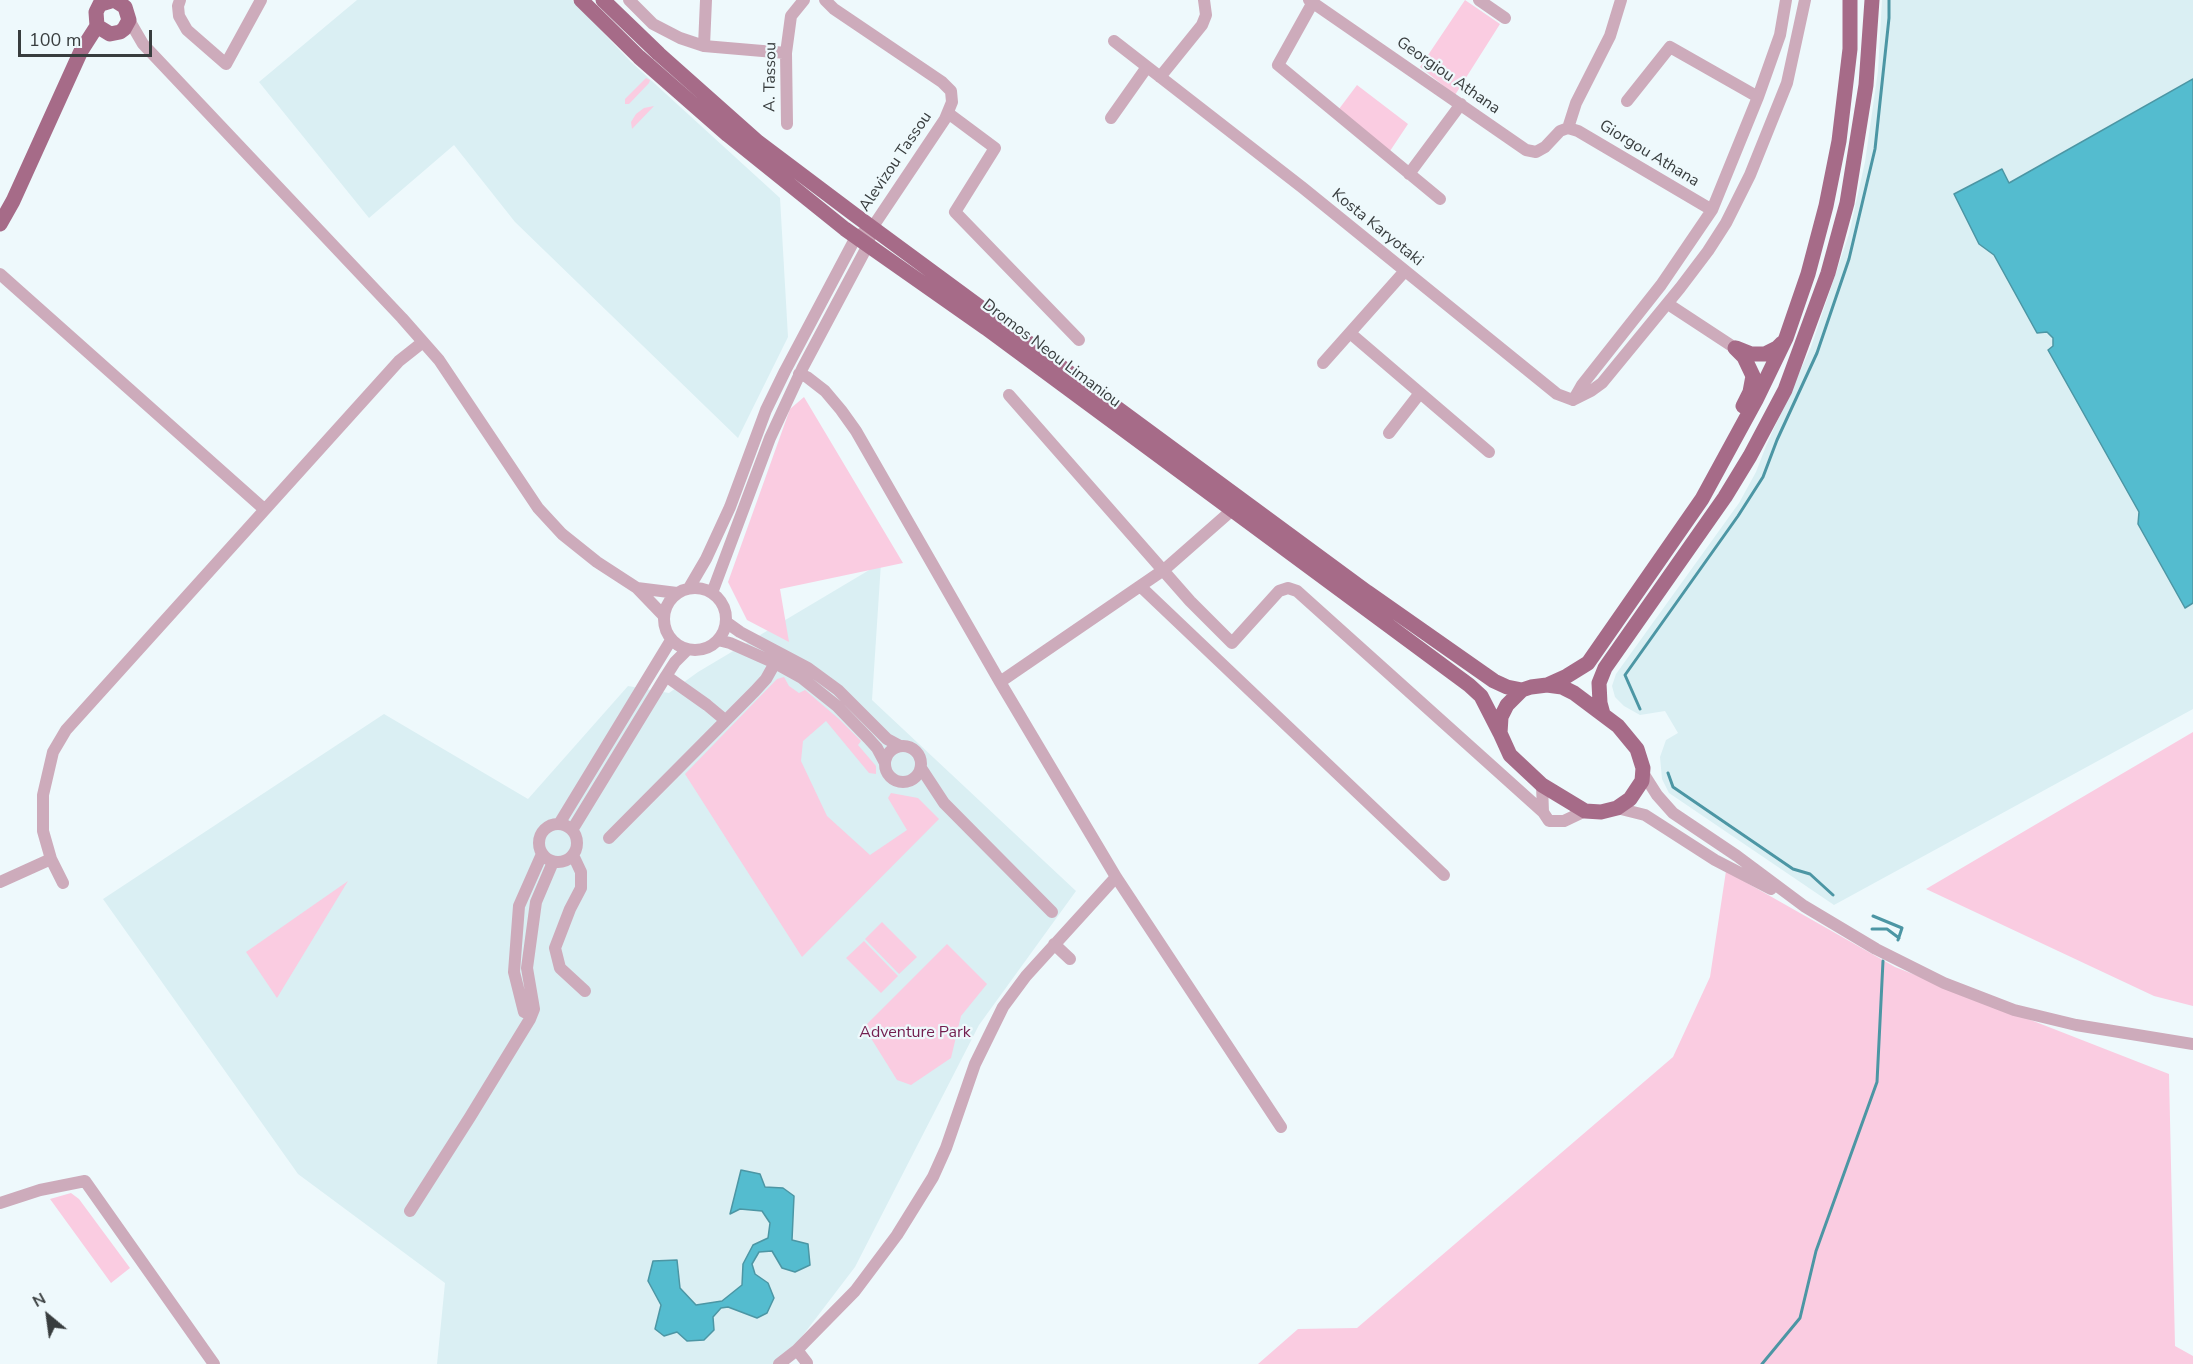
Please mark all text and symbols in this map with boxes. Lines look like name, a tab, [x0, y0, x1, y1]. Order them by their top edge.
scale bar	[21, 18, 154, 56]
text: 100 m	[29, 28, 81, 52]
street label: Georgiou Athana	[1393, 33, 1503, 119]
street label: A. Tassou	[761, 42, 781, 112]
street label: Alevizou Tassou	[856, 109, 936, 215]
street label: Giorgou Athana	[1595, 117, 1703, 191]
street label: Kosta Karyotaki	[1327, 185, 1427, 271]
street label: Dromos Neou Limaniou	[978, 296, 1124, 412]
park label: Adventure Park	[859, 1023, 971, 1043]
north arrow	[18, 1286, 78, 1346]
text: N	[29, 1288, 50, 1313]

